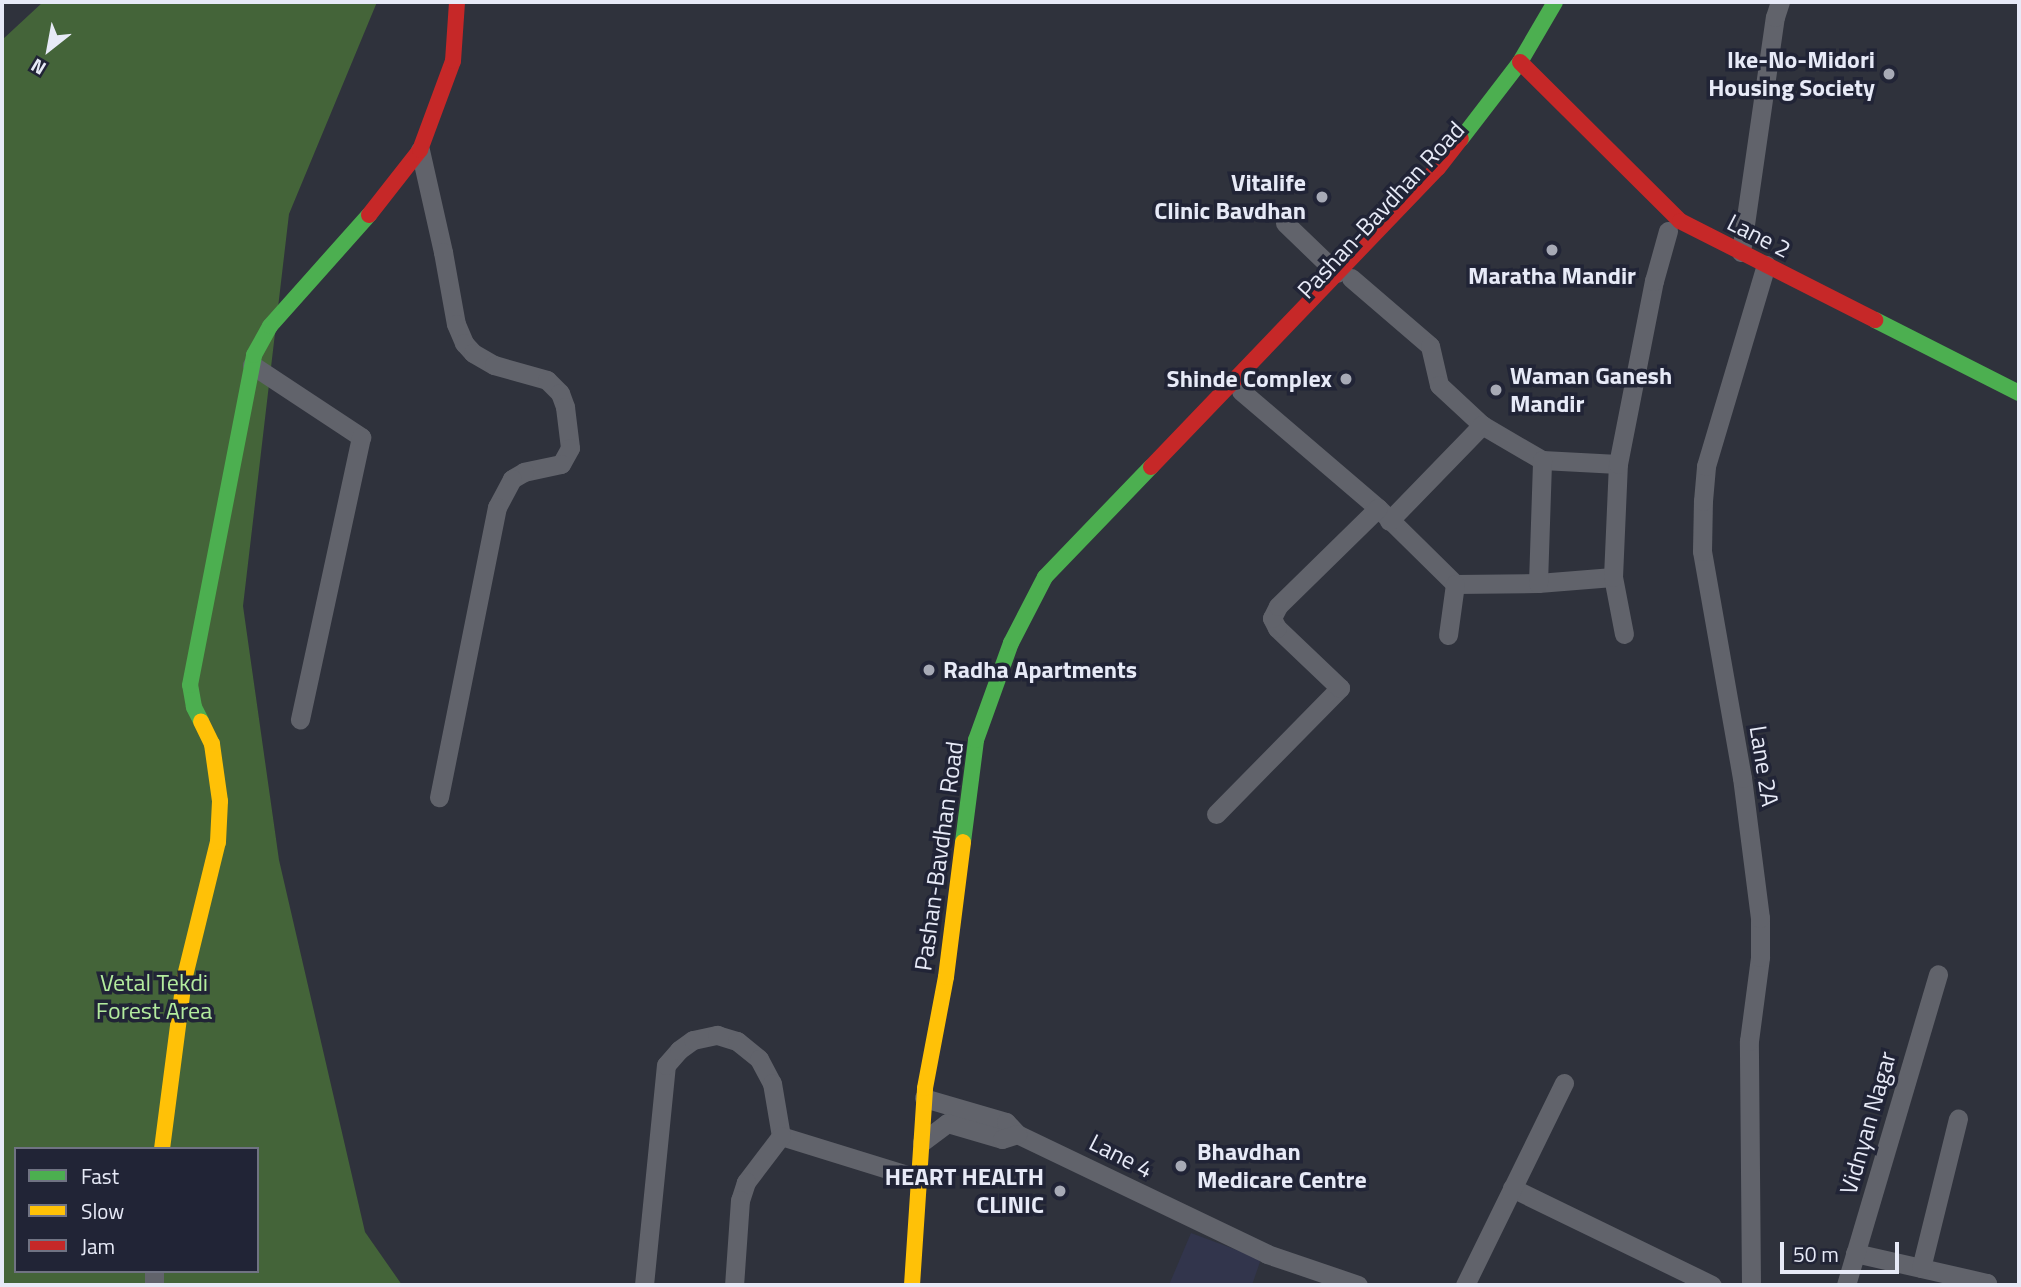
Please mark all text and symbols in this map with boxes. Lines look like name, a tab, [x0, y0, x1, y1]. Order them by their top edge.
north arrow	[14, 14, 84, 84]
place label: Ike-No-Midori Housing Society	[1708, 46, 1875, 102]
text: N	[25, 52, 51, 83]
marker: Ike-No-Midori Housing Society	[1881, 66, 1897, 82]
street label: Pashan-Bavdhan Road	[1292, 116, 1470, 304]
place label: Vitalife Clinic Bavdhan	[1154, 169, 1306, 225]
marker: Vitalife Clinic Bavdhan	[1312, 187, 1332, 207]
street label: Lane 2	[1723, 208, 1795, 264]
marker: Maratha Mandir	[1544, 242, 1560, 258]
place label: Maratha Mandir	[1468, 262, 1636, 290]
place label: Waman Ganesh Mandir	[1510, 362, 1672, 418]
place label: Shinde Complex	[1167, 365, 1332, 393]
marker: Shinde Complex	[1338, 371, 1354, 387]
marker: Waman Ganesh Mandir	[1488, 382, 1504, 398]
place label: Radha Apartments	[943, 656, 1137, 684]
marker: Radha Apartments	[921, 662, 937, 678]
street label: Lane 2A	[1743, 723, 1785, 809]
street label: Pashan-Bavdhan Road	[909, 739, 969, 973]
park label: Vetal Tekdi Forest Area	[96, 969, 212, 1025]
street label: Vidnyan Nagar	[1834, 1048, 1902, 1198]
street label: Lane 4	[1085, 1128, 1157, 1184]
place label: Bhavdhan Medicare Centre	[1197, 1138, 1367, 1194]
legend	[14, 1147, 259, 1273]
marker: Bhavdhan Medicare Centre	[1171, 1156, 1191, 1176]
text: Fast	[81, 1160, 119, 1192]
place label: HEART HEALTH CLINIC	[885, 1163, 1044, 1219]
marker: HEART HEALTH CLINIC	[1050, 1181, 1070, 1201]
text: Slow	[81, 1195, 124, 1227]
scale bar	[1783, 1228, 1902, 1272]
text: Jam	[81, 1230, 115, 1262]
text: 50 m	[1793, 1238, 1839, 1270]

